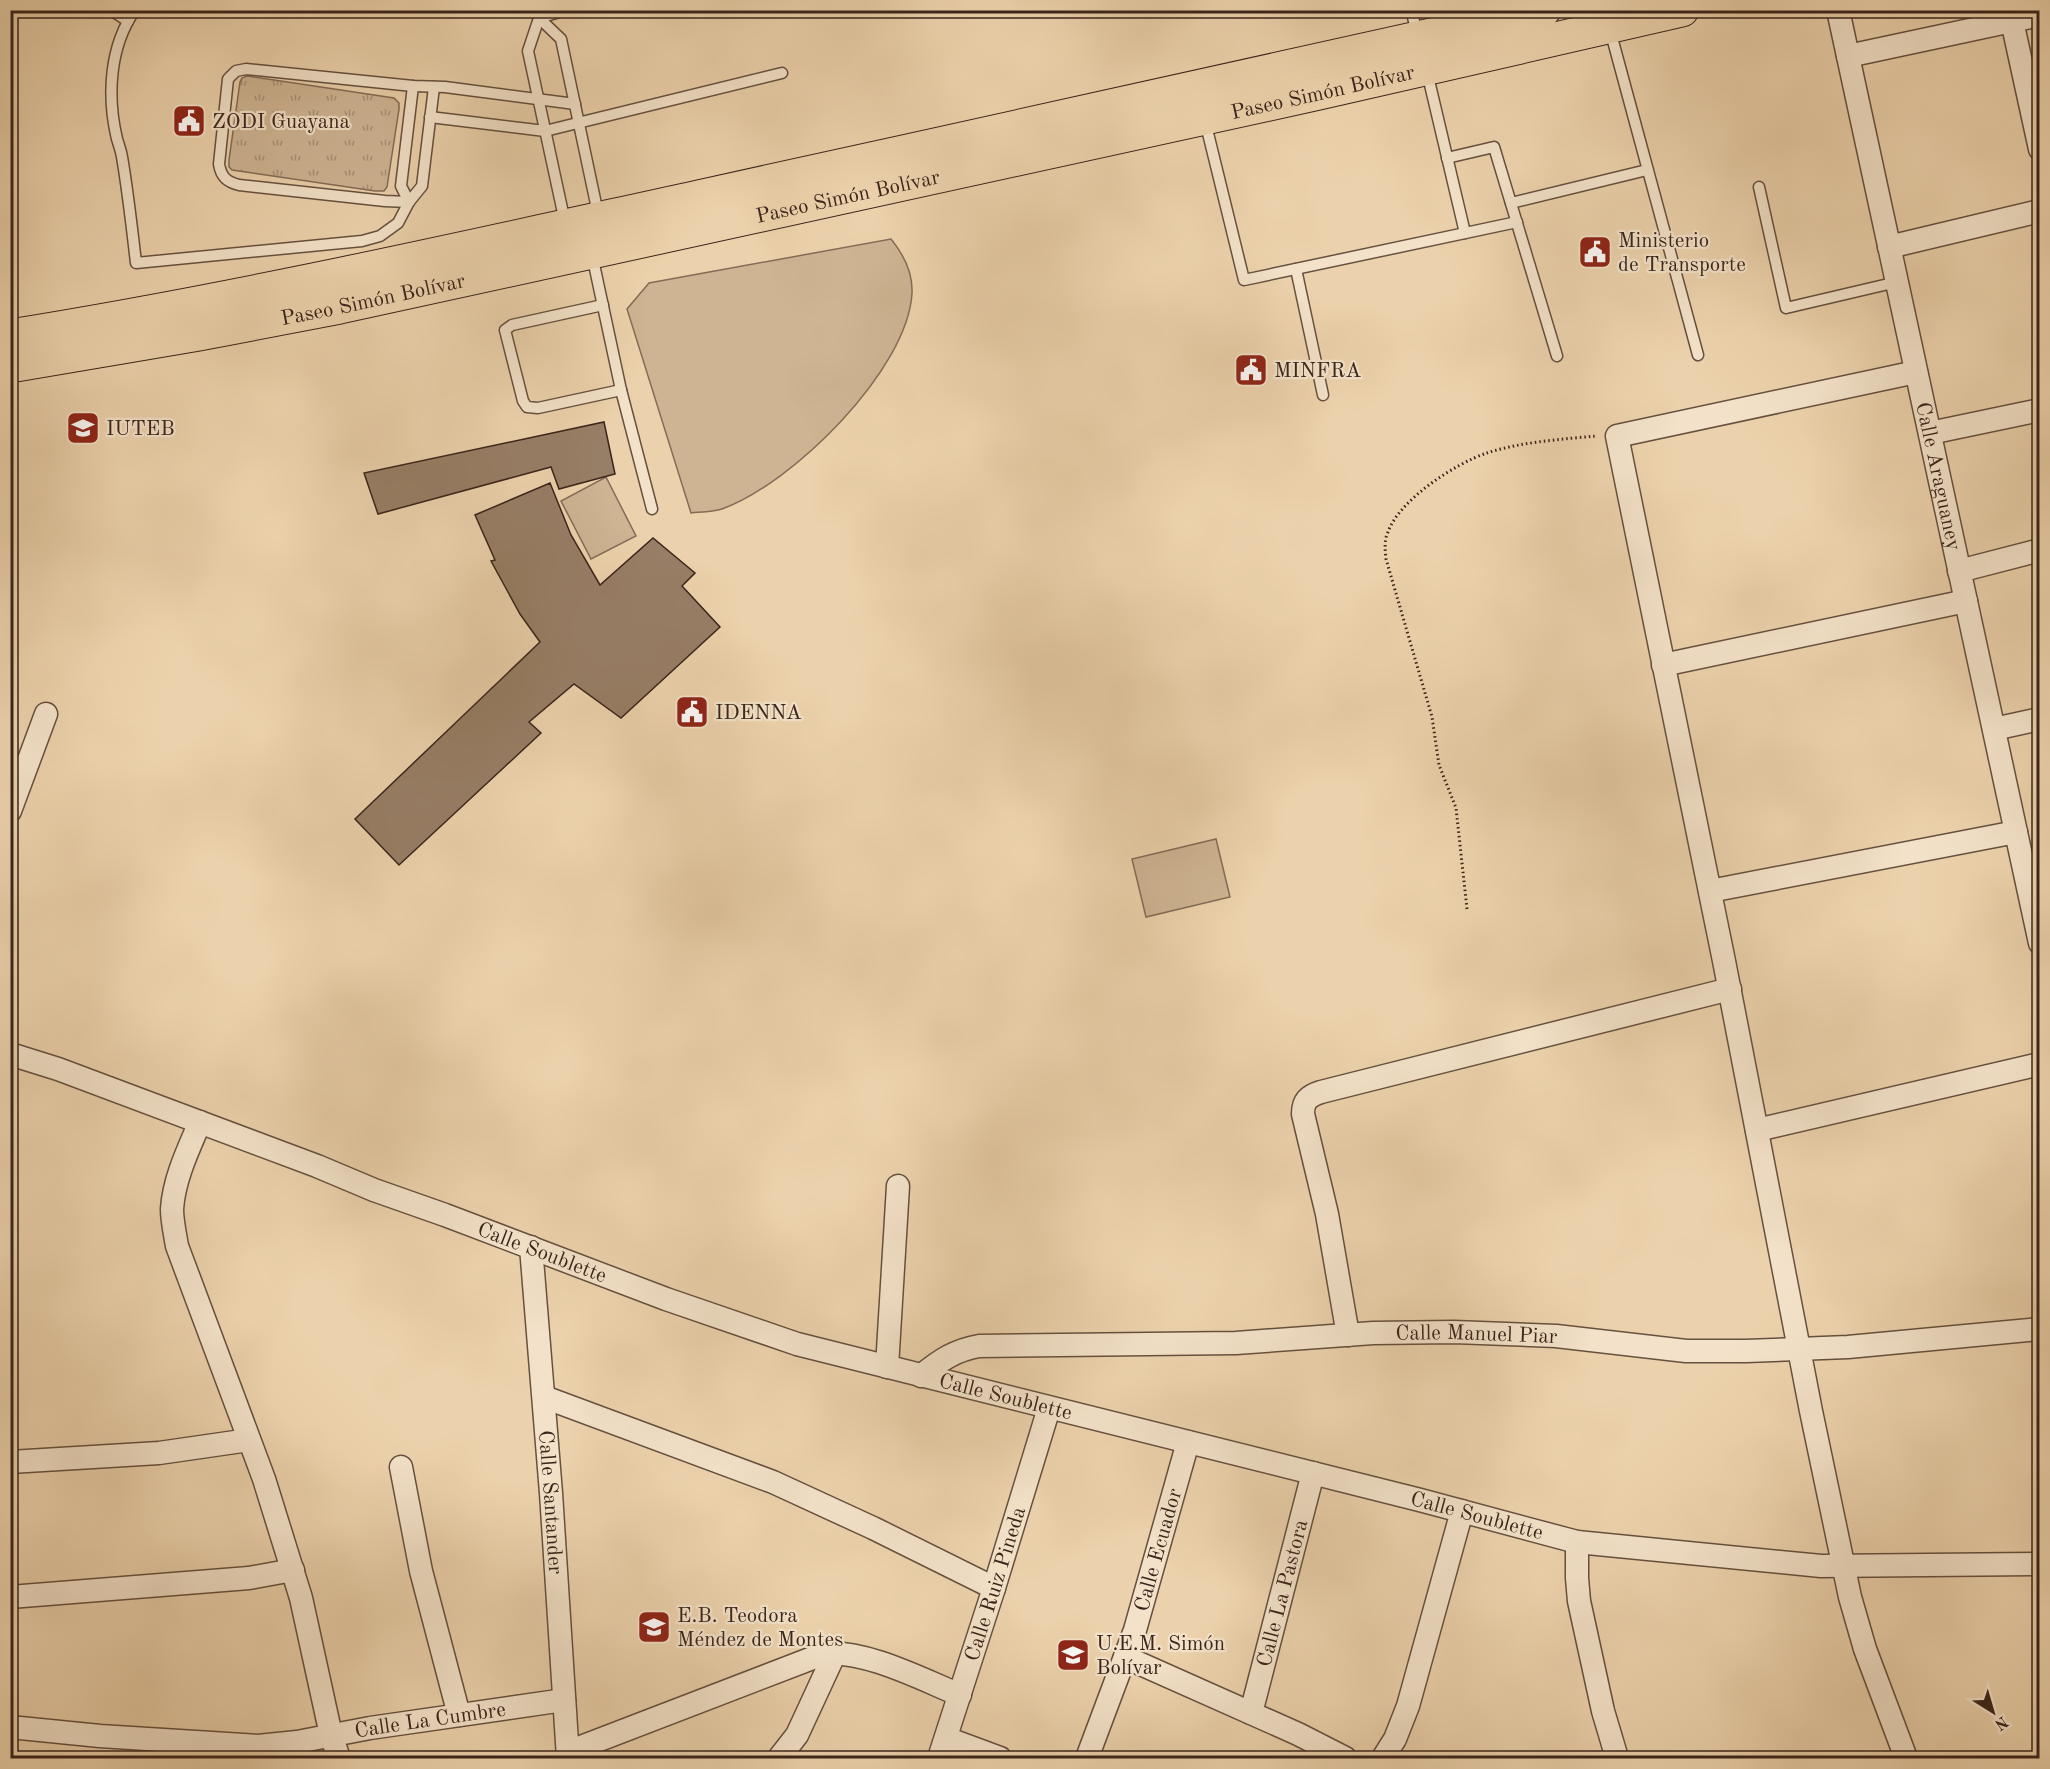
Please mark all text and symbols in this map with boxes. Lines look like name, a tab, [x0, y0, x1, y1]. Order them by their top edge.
street label: Paseo Simón Bolívar	[1229, 62, 1417, 124]
public building icon: ZODI Guayana	[171, 103, 207, 139]
place label: ZODI Guayana	[212, 112, 350, 133]
street label: Paseo Simón Bolívar	[754, 167, 942, 228]
place label: Ministerio de Transporte	[1618, 231, 1746, 276]
public building icon: Ministerio de Transporte	[1577, 234, 1613, 270]
street label: Paseo Simón Bolívar	[279, 271, 468, 330]
public building icon: MINFRA	[1233, 352, 1269, 388]
place label: MINFRA	[1274, 361, 1361, 382]
street label: Calle Araguaney	[1911, 400, 1964, 553]
school or university icon: IUTEB	[65, 410, 101, 446]
place label: IUTEB	[106, 419, 175, 440]
public building icon: IDENNA	[674, 694, 710, 730]
place label: IDENNA	[715, 703, 802, 724]
street label: Calle Soublette	[474, 1219, 609, 1287]
street label: Calle Manuel Piar	[1395, 1323, 1558, 1348]
street label: Calle Soublette	[937, 1371, 1074, 1424]
street label: Calle Santander	[534, 1429, 565, 1575]
street label: Calle Ecuador	[1132, 1486, 1186, 1614]
street label: Calle Soublette	[1408, 1489, 1545, 1544]
street label: Calle Ruiz Pineda	[962, 1504, 1030, 1664]
street label: Calle La Pastora	[1254, 1517, 1313, 1669]
place label: E.B. Teodora Méndez de Montes	[677, 1606, 843, 1651]
school or university icon: E.B. Teodora Méndez de Montes	[636, 1609, 672, 1645]
place label: U.E.M. Simón Bolívar	[1096, 1634, 1225, 1679]
school or university icon: U.E.M. Simón Bolívar	[1055, 1637, 1091, 1673]
north arrow	[1963, 1682, 2023, 1742]
street label: Calle La Cumbre	[353, 1700, 507, 1743]
text: N	[1991, 1712, 2011, 1733]

